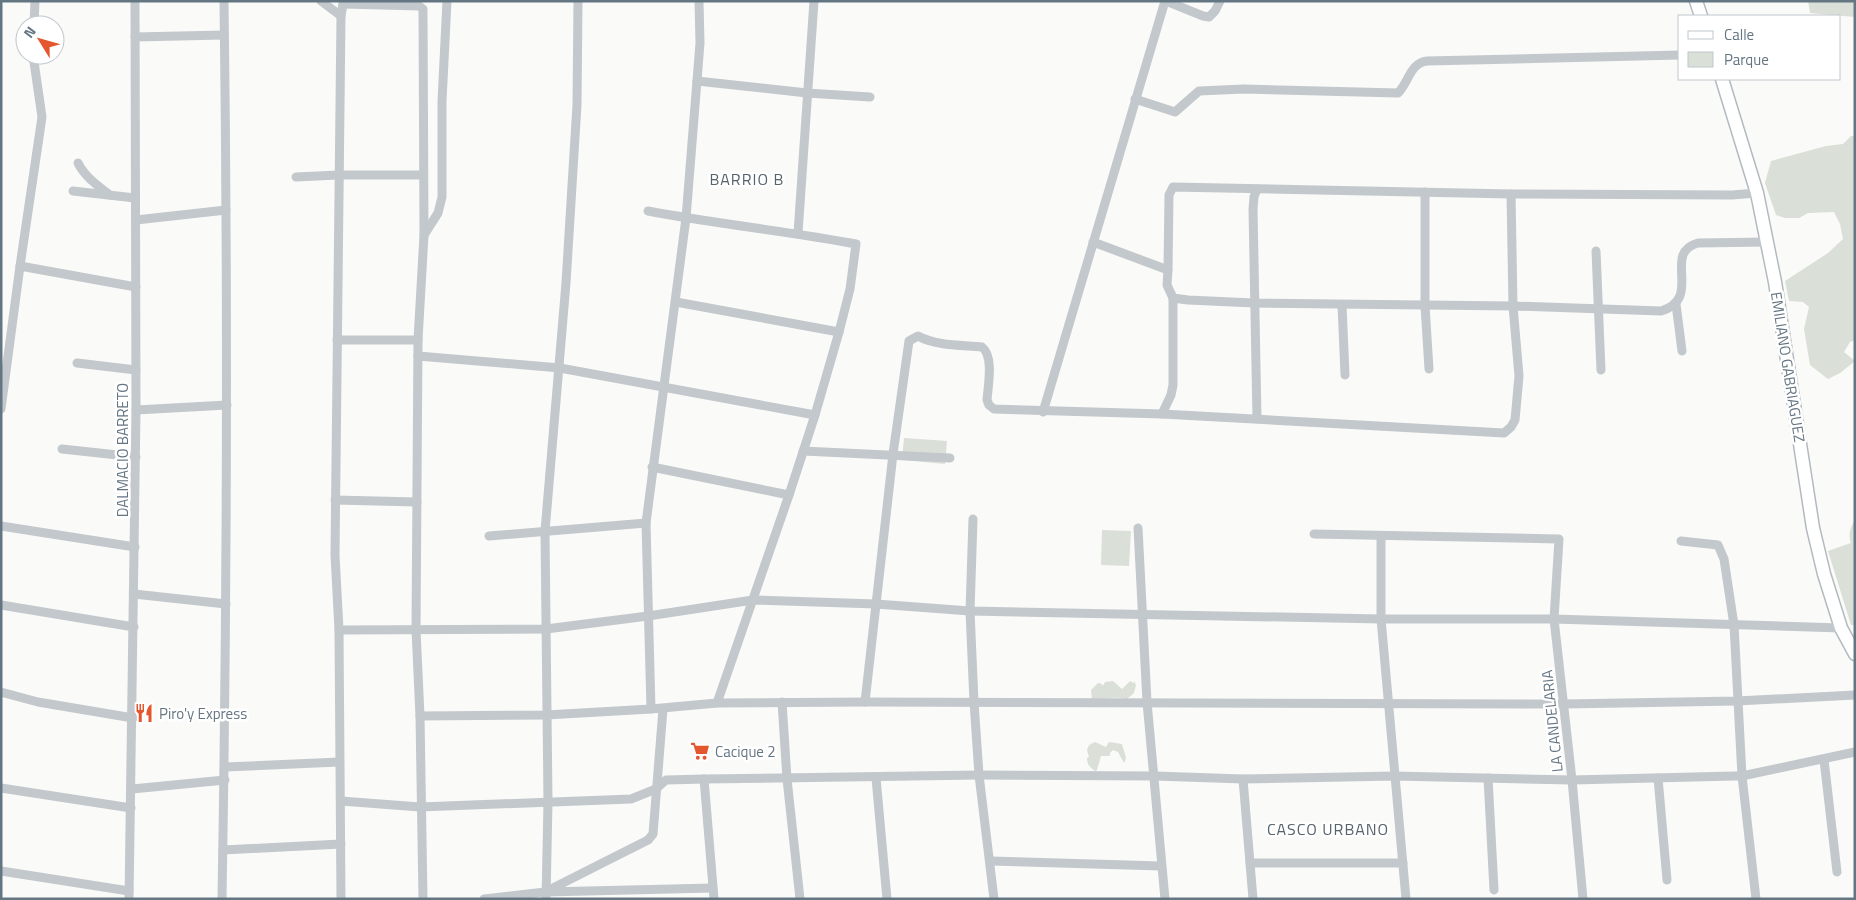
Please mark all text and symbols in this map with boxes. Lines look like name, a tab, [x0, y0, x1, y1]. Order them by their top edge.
north arrow	[15, 15, 65, 65]
legend	[1678, 15, 1841, 80]
text: N	[18, 22, 41, 42]
text: Calle	[1724, 23, 1754, 46]
text: Parque	[1724, 48, 1769, 71]
district label: BARRIO B	[710, 167, 784, 191]
street label: EMILIANO GABRIAGUEZ	[1765, 290, 1811, 444]
street label: DALMACIO BARRETO	[111, 383, 134, 517]
street label: LA CANDELARIA	[1535, 669, 1569, 773]
restaurant icon: Piro'y Express	[133, 702, 155, 724]
place label: Piro'y Express	[159, 702, 247, 725]
supermarket icon: Cacique 2	[689, 740, 711, 762]
place label: Cacique 2	[715, 740, 776, 763]
district label: CASCO URBANO	[1267, 817, 1389, 841]

